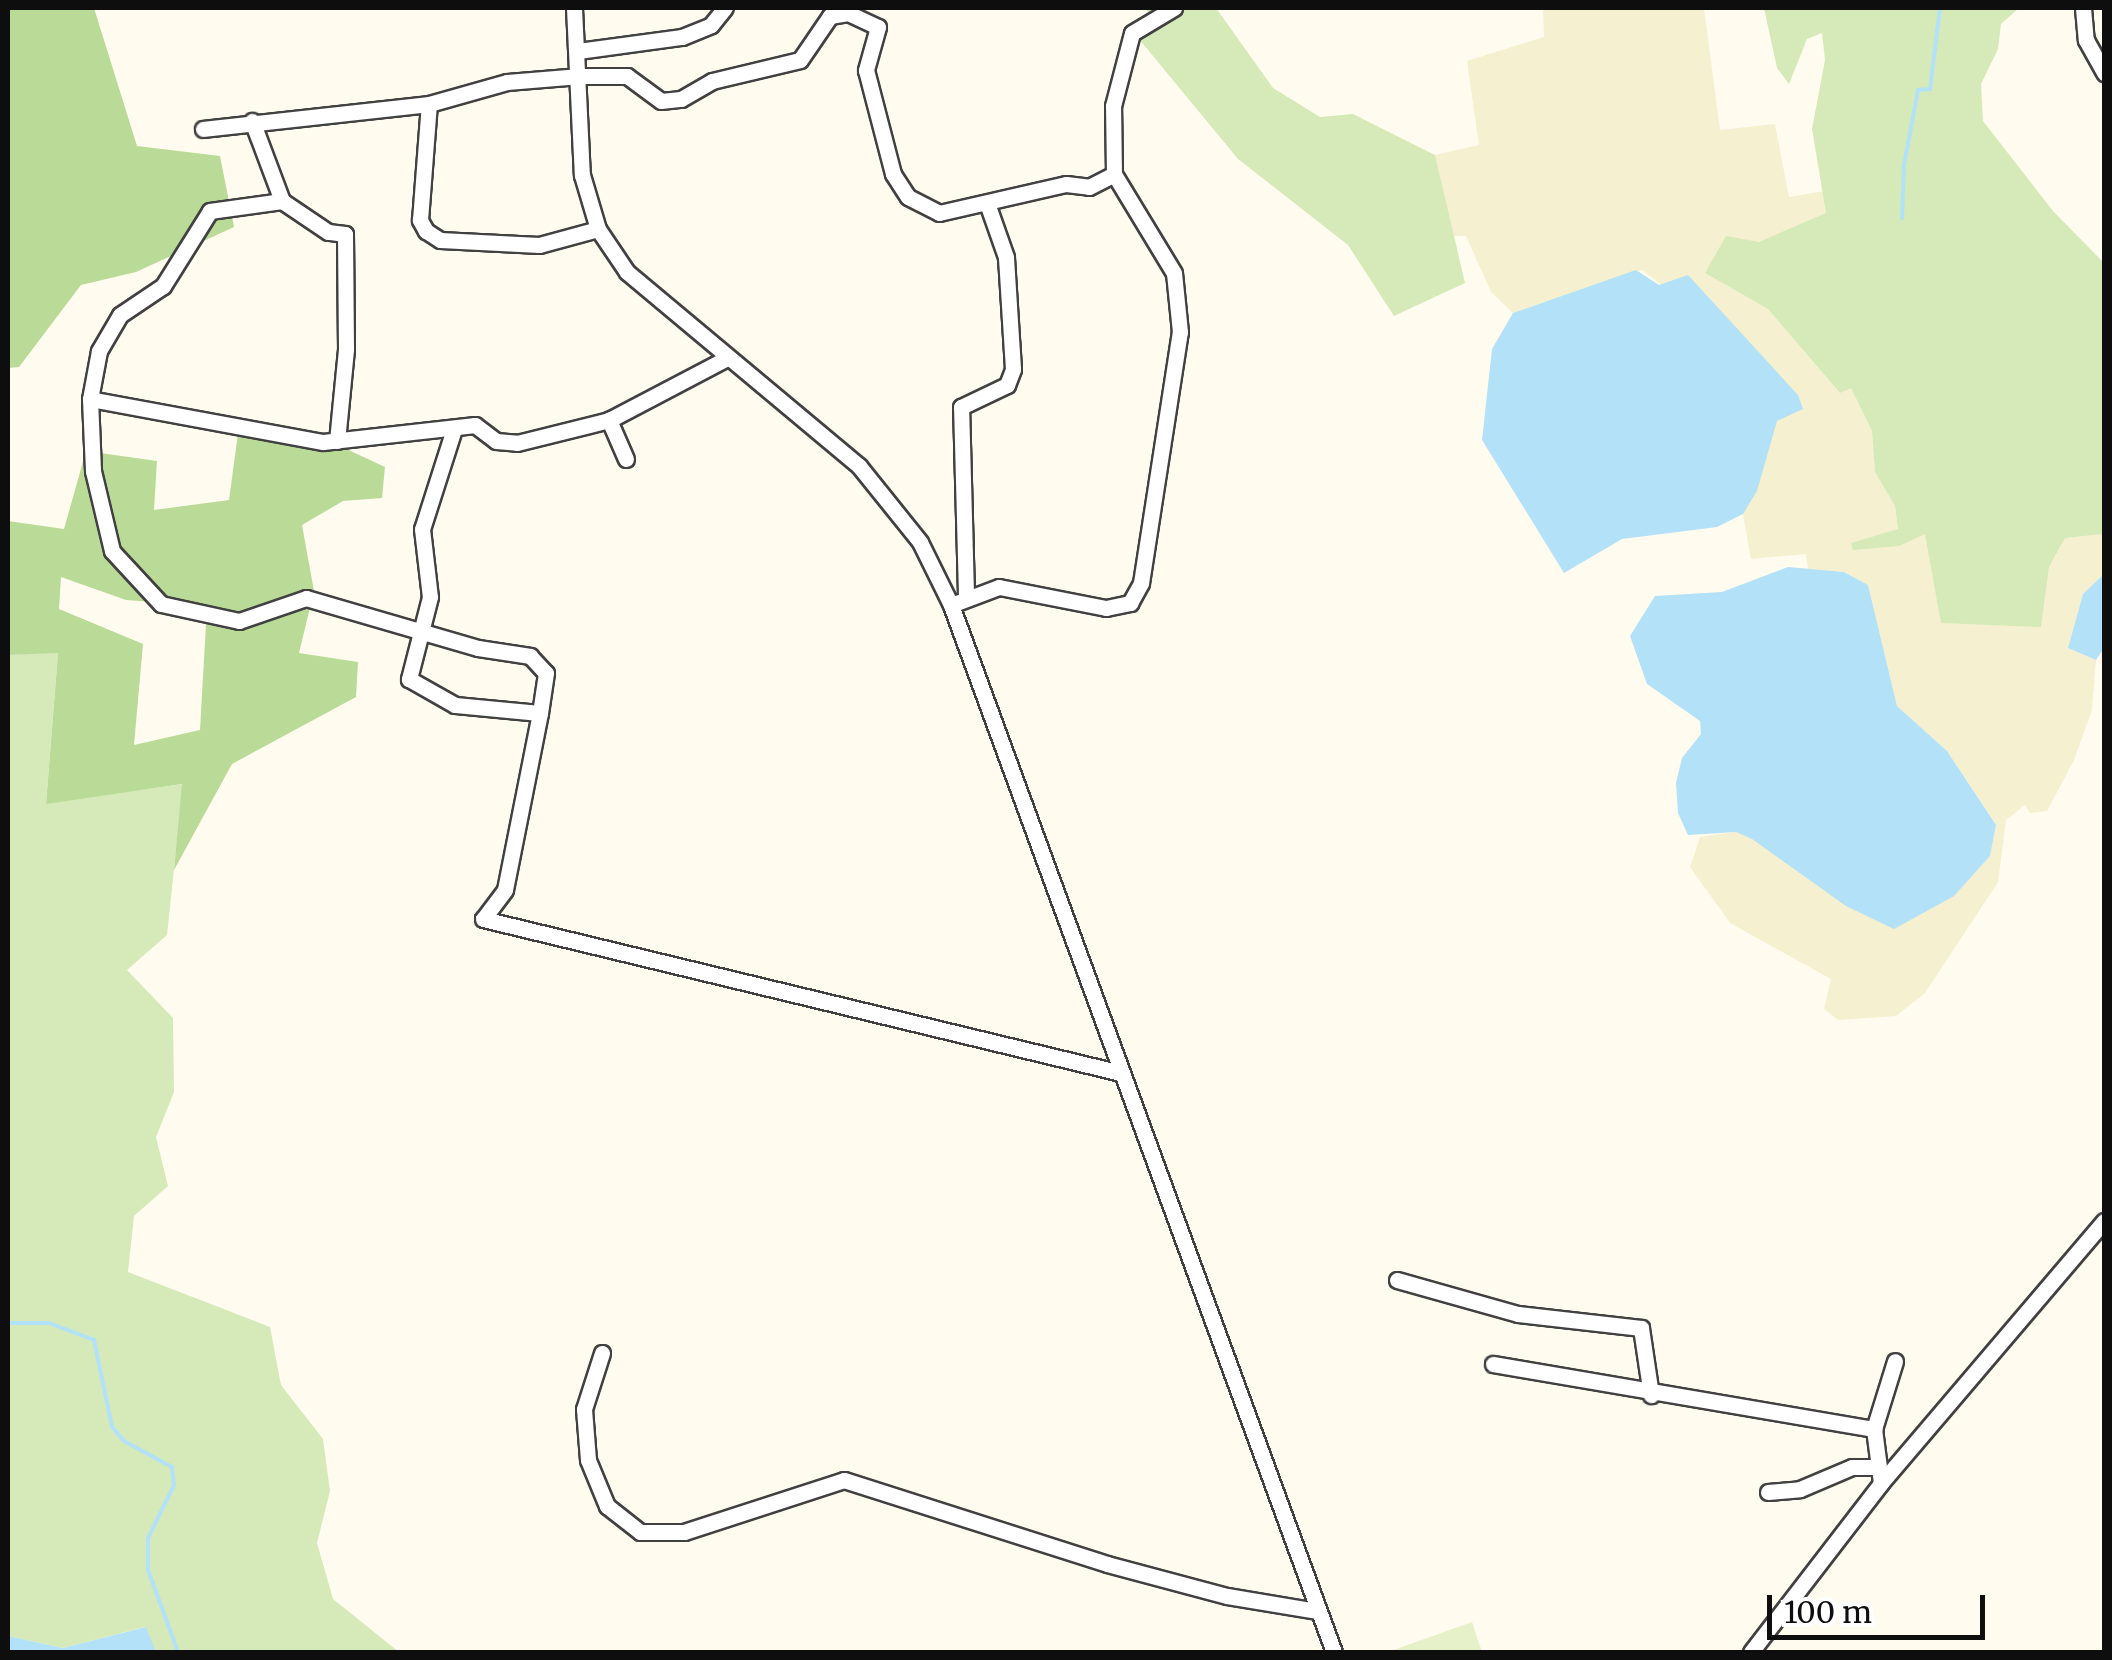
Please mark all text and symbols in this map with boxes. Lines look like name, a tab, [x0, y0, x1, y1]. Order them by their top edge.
scale bar	[1772, 1575, 1990, 1637]
text: 100 m	[1784, 1593, 1872, 1631]

